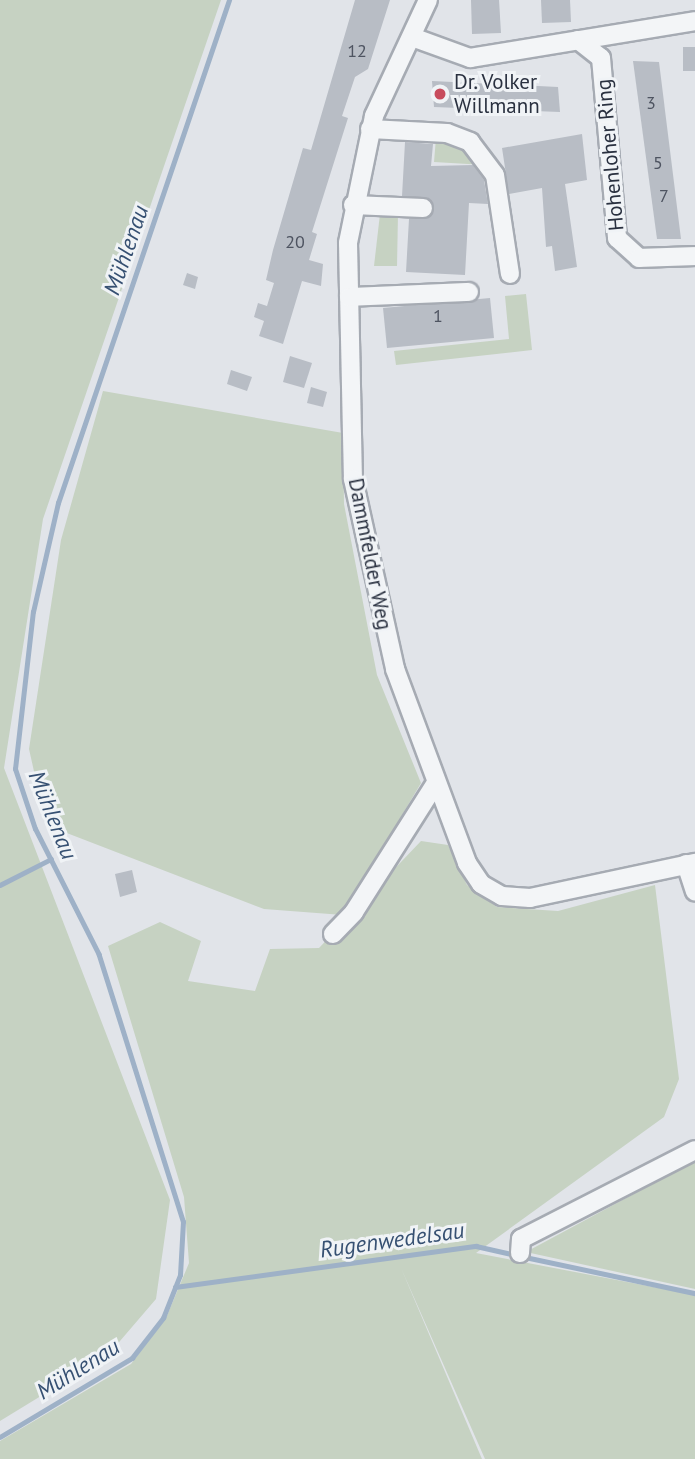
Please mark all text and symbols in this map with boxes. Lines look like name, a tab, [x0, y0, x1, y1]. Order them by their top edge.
house number: 12	[347, 40, 367, 62]
place label: Dr. Volker Willmann	[454, 69, 540, 119]
street label: Hohenloher Ring	[591, 78, 629, 232]
marker: Dr. Volker Willmann	[432, 86, 448, 102]
house number: 3	[646, 92, 656, 114]
house number: 5	[653, 152, 663, 174]
house number: 7	[659, 185, 669, 207]
water label: Mühlenau	[98, 202, 154, 298]
house number: 20	[285, 231, 305, 253]
house number: 1	[433, 305, 443, 327]
street label: Dammfelder Weg	[343, 476, 397, 632]
water label: Mühlenau	[23, 767, 83, 863]
water label: Rugenwedelsau	[318, 1216, 466, 1264]
water label: Mühlenau	[31, 1333, 125, 1405]

